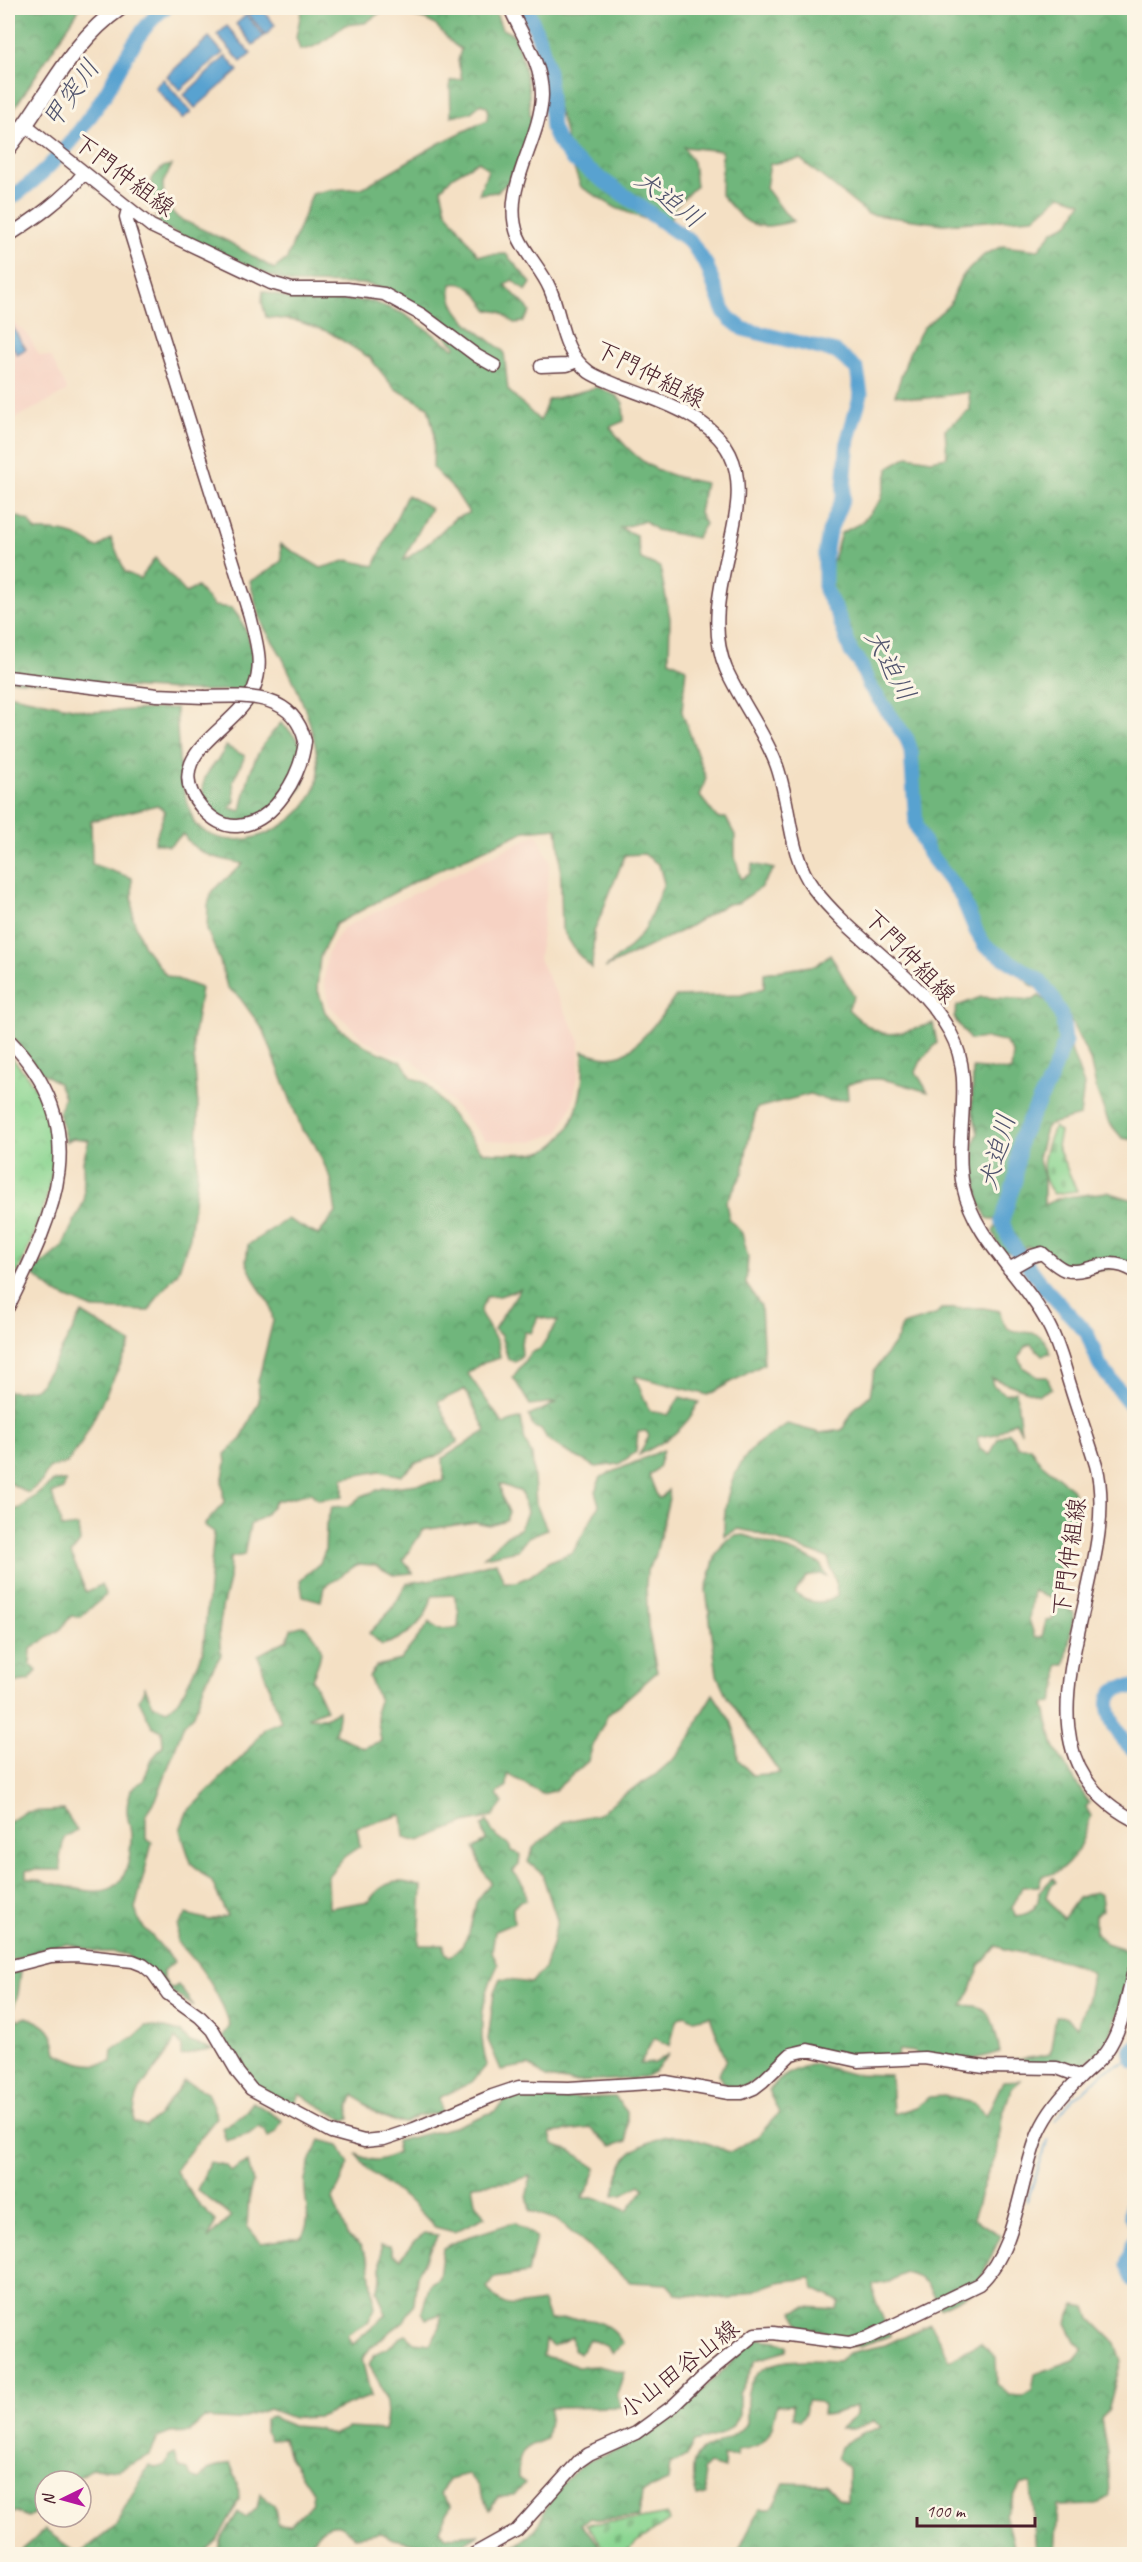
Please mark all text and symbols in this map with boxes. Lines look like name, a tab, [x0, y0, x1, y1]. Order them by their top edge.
water label: 甲突川	[35, 53, 107, 135]
street label: 下門仲組線	[67, 127, 181, 223]
water label: 犬迫川	[628, 162, 710, 236]
street label: 下門仲組線	[590, 333, 710, 415]
water label: 犬迫川	[857, 623, 923, 707]
street label: 下門仲組線	[858, 902, 962, 1010]
water label: 犬迫川	[971, 1110, 1023, 1194]
street label: 下門仲組線	[1046, 1495, 1092, 1619]
street label: 小山田谷山線	[613, 2313, 745, 2425]
north arrow	[33, 2469, 93, 2529]
scale bar	[917, 2490, 1036, 2528]
text: N	[38, 2491, 59, 2506]
text: 100 m	[926, 2500, 967, 2522]

